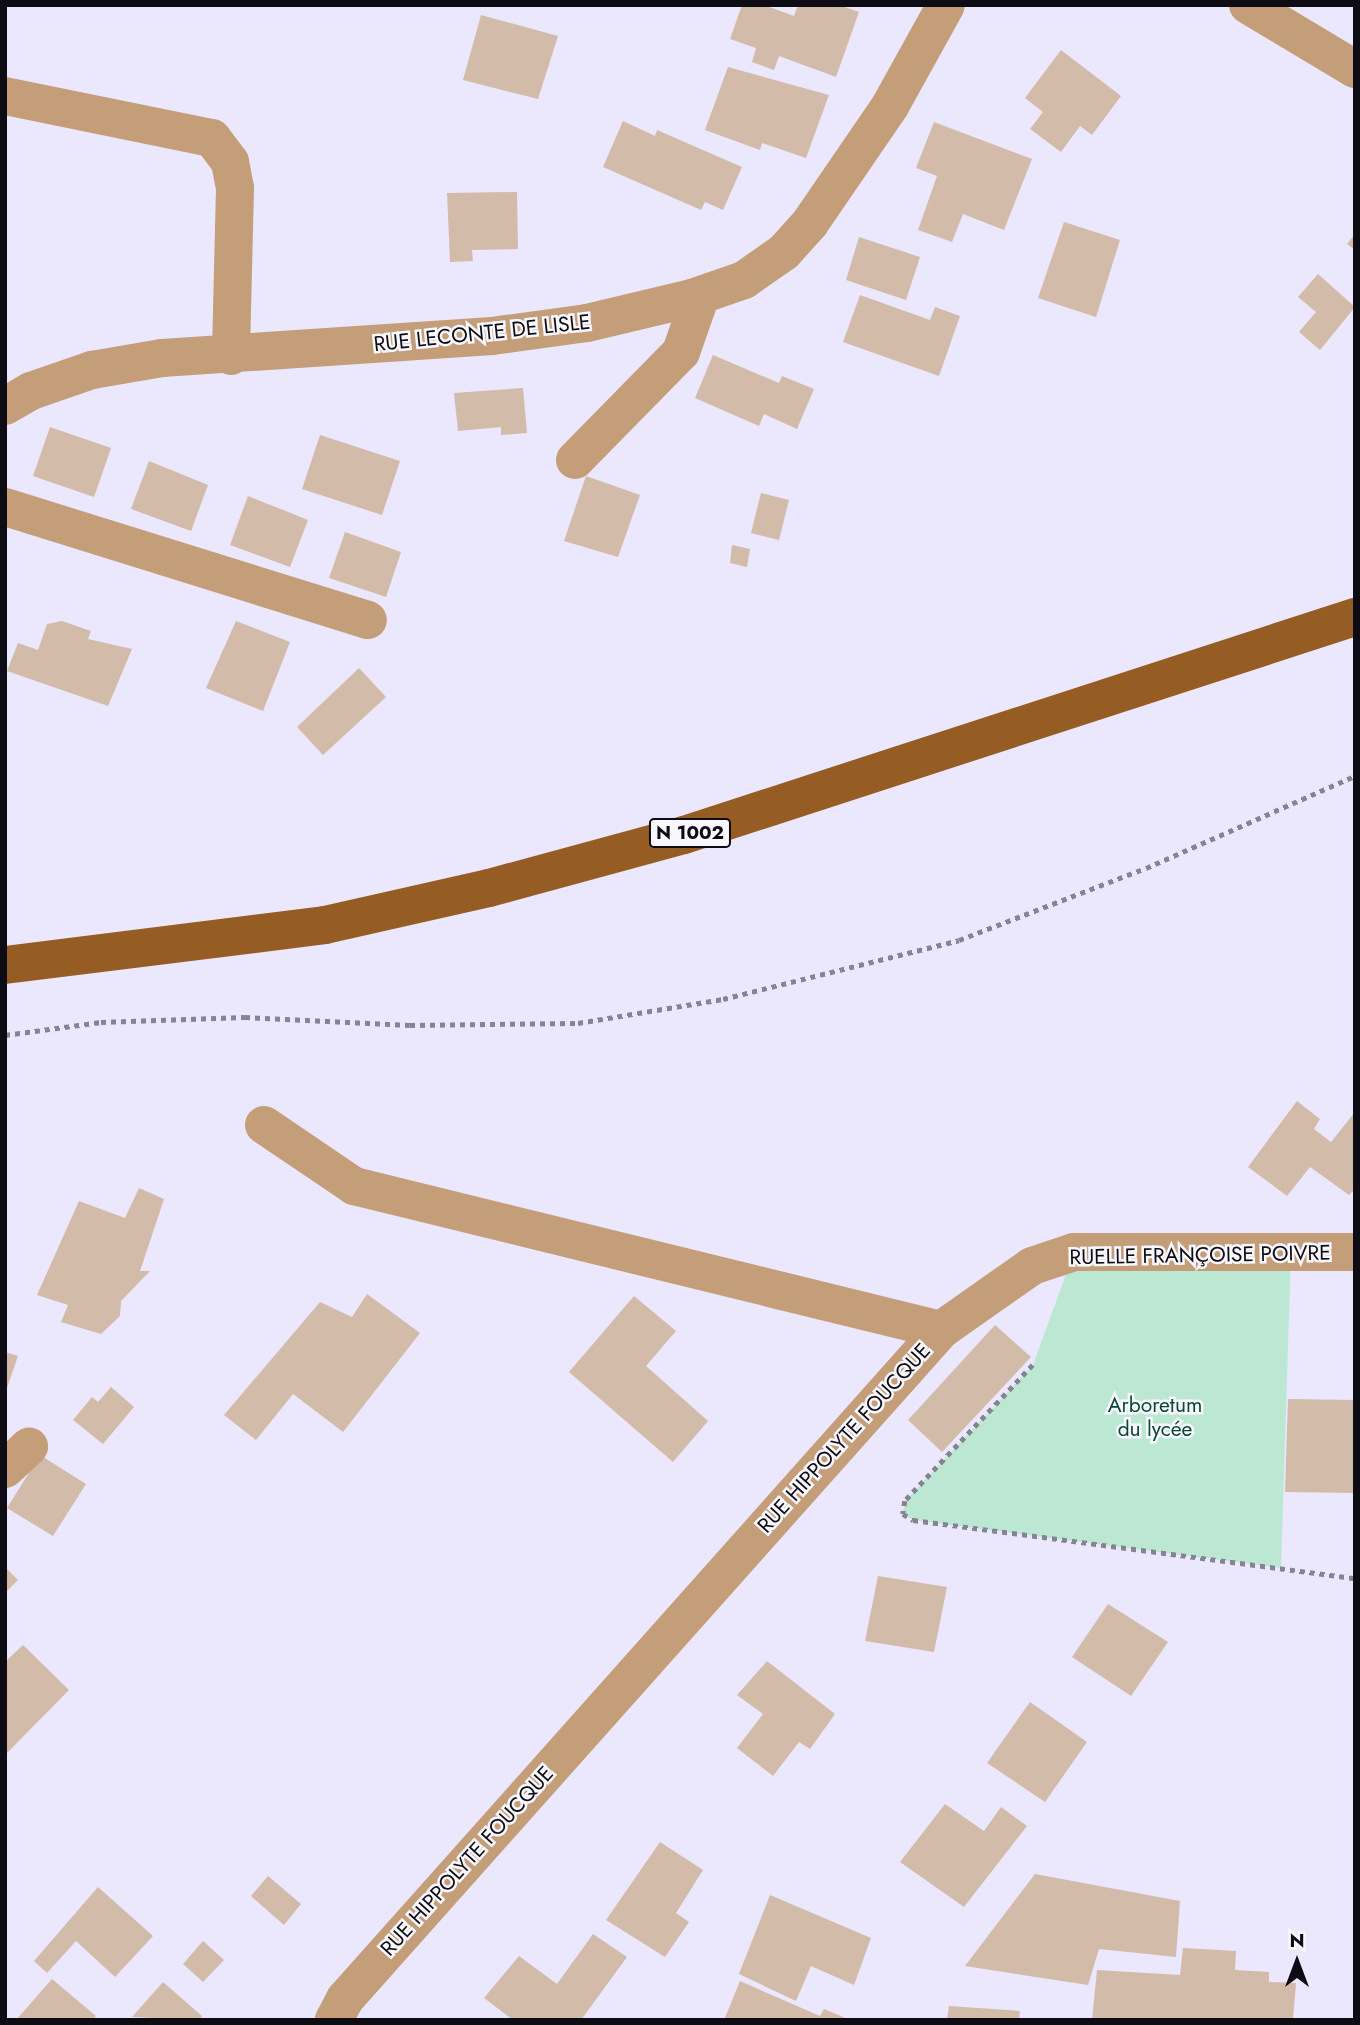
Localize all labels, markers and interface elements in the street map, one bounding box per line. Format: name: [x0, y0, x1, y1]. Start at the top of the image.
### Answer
street label: RUE LECONTE DE LISLE: [372, 309, 592, 357]
road number: N 1002: [648, 818, 732, 848]
street label: RUELLE FRANÇOISE POIVRE: [1069, 1240, 1331, 1270]
street label: RUE HIPPOLYTE FOUCQUE: [752, 1338, 936, 1538]
park label: Arboretum du lycée: [1108, 1392, 1202, 1442]
street label: RUE HIPPOLYTE FOUCQUE: [375, 1761, 559, 1961]
north arrow: [1262, 1927, 1332, 1997]
text: N: [1289, 1927, 1305, 1954]

